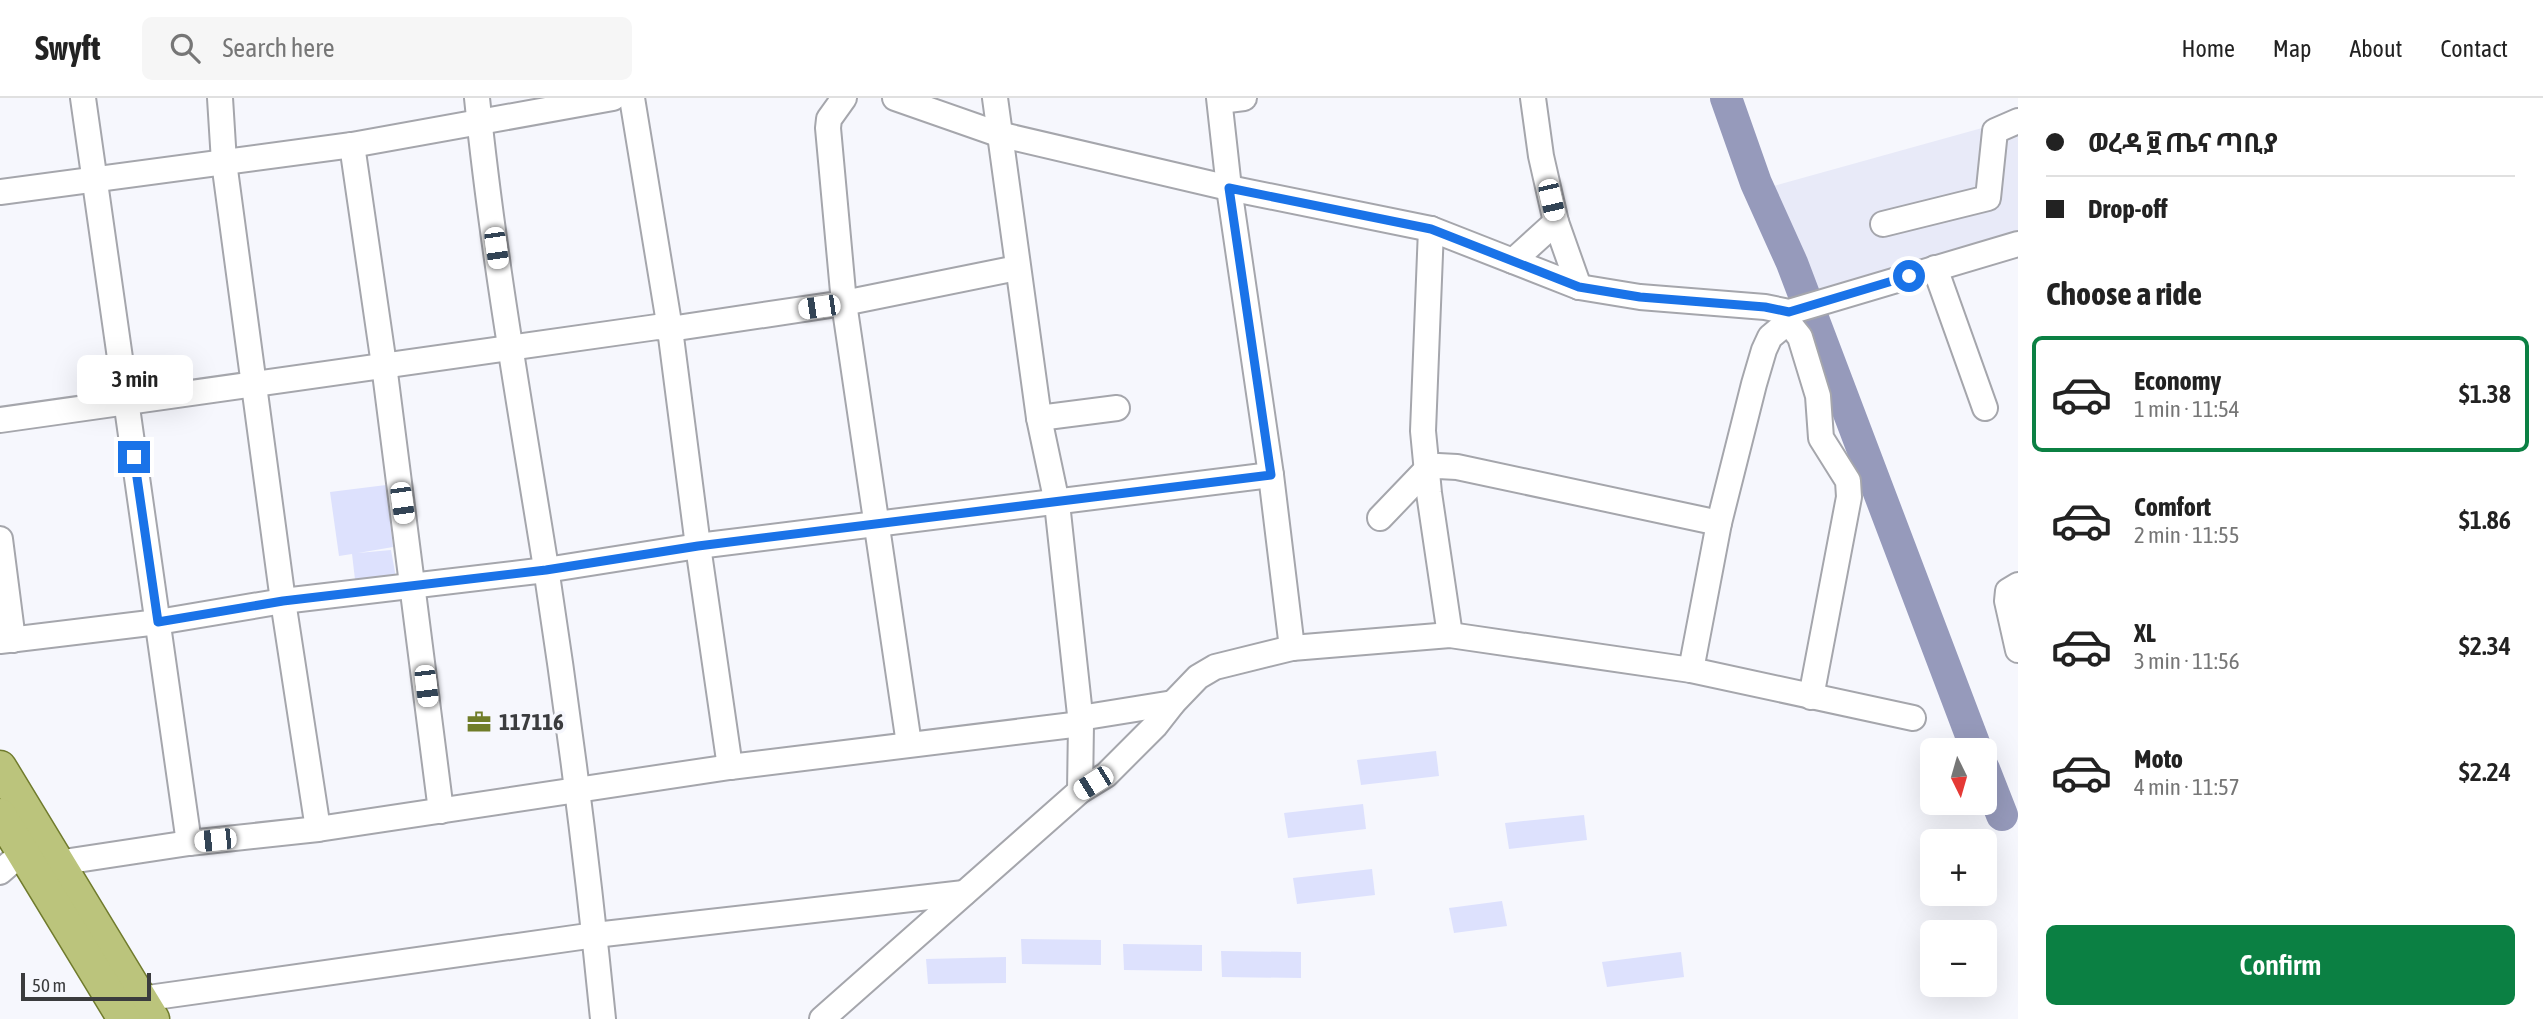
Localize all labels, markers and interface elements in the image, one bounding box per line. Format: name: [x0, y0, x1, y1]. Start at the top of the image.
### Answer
search box: [142, 17, 632, 80]
text: Swyft: [35, 29, 100, 67]
icon: search: [166, 29, 204, 67]
text: Search here: [222, 33, 335, 63]
text: Home: [2181, 35, 2235, 62]
text: Map: [2273, 35, 2311, 62]
text: About: [2349, 35, 2402, 62]
text: Contact: [2440, 35, 2508, 62]
text: ወረዳ ፱ ጤና ጣቢያ: [2088, 128, 2278, 158]
car: [1537, 177, 1566, 223]
text: Drop-off: [2088, 194, 2168, 224]
car: [483, 226, 510, 270]
route start: [1893, 260, 1925, 292]
text: Choose a ride: [2046, 275, 2202, 312]
car: [797, 294, 842, 320]
callout: 3 min: [76, 356, 192, 404]
icon: car: [2050, 363, 2113, 426]
text: 3 min: [112, 366, 158, 392]
text: Economy: [2134, 366, 2221, 396]
text: $1.38: [2459, 379, 2511, 409]
text: 1 min · 11:54: [2134, 396, 2240, 422]
route end: [118, 441, 150, 473]
car: [389, 481, 416, 525]
icon: car: [2050, 489, 2113, 552]
text: Comfort: [2134, 492, 2211, 522]
text: $1.86: [2459, 505, 2511, 535]
text: 2 min · 11:55: [2134, 522, 2240, 548]
icon: car: [2050, 615, 2113, 678]
text: XL: [2134, 618, 2156, 648]
text: $2.34: [2459, 631, 2511, 661]
text: 3 min · 11:56: [2134, 648, 2240, 674]
car: [414, 664, 439, 708]
office icon: 117116: [465, 708, 493, 736]
place label: 117116: [499, 709, 564, 735]
north arrow: [1920, 738, 1997, 816]
map controls: [1920, 738, 1997, 997]
icon: car: [2050, 741, 2113, 804]
text: Moto: [2134, 744, 2183, 774]
text: $2.24: [2459, 757, 2511, 787]
car: [1070, 763, 1117, 803]
text: 4 min · 11:57: [2134, 774, 2240, 800]
car: [194, 827, 237, 853]
button: +: [1920, 829, 1997, 906]
button: −: [1920, 920, 1997, 997]
button: Confirm: [2046, 925, 2515, 1005]
scale bar: [21, 970, 150, 1002]
text: 50 m: [32, 974, 66, 996]

